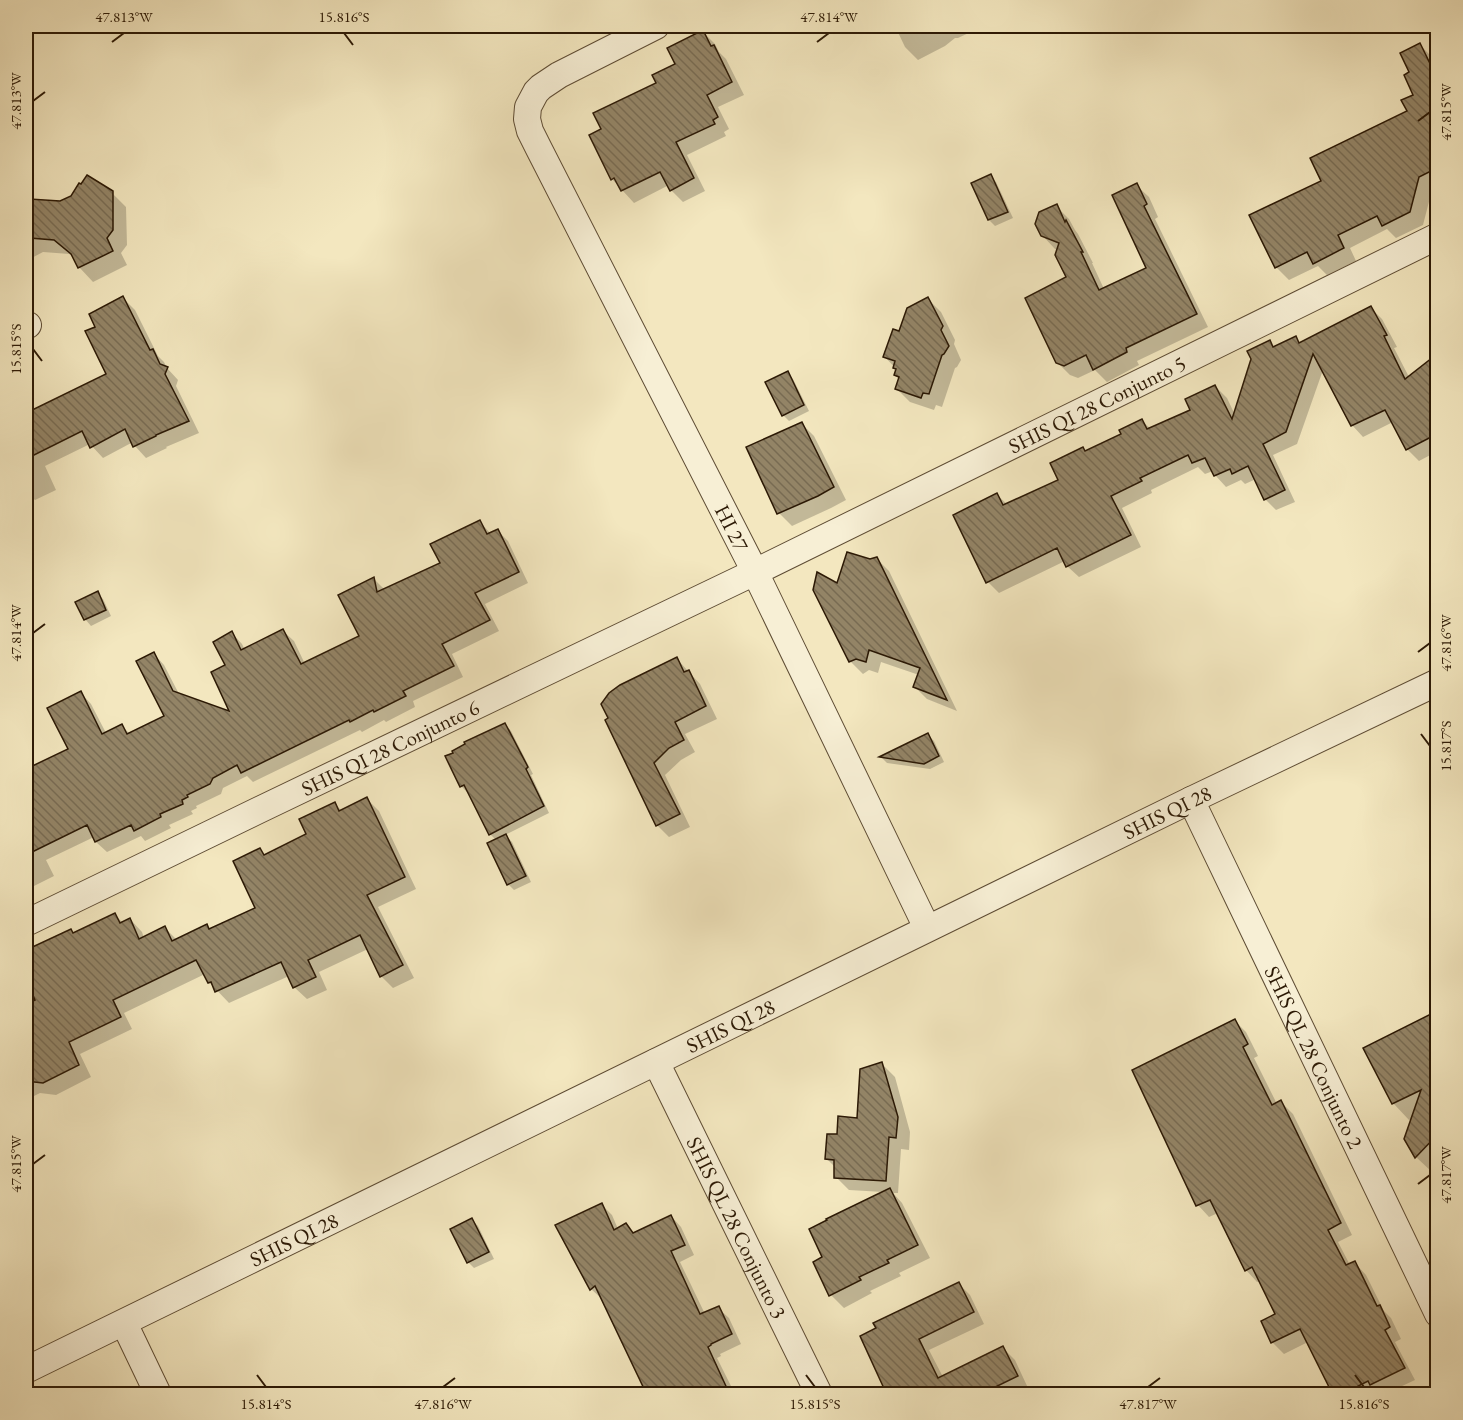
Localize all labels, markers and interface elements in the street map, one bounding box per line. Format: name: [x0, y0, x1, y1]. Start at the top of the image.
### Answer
text: 47.813°W: [95, 7, 153, 26]
text: 15.816°S: [319, 7, 369, 26]
text: 47.814°W: [800, 7, 858, 26]
text: 47.813°W: [6, 72, 25, 130]
text: 47.815°W: [1436, 83, 1455, 141]
text: 15.815°S: [6, 324, 25, 374]
street label: SHIS QI 28 Conjunto 5: [1004, 349, 1190, 459]
street label: HI 27: [709, 500, 756, 556]
text: 47.814°W: [6, 604, 25, 662]
text: 47.816°W: [1436, 614, 1455, 672]
street label: SHIS QI 28 Conjunto 6: [296, 693, 483, 801]
text: 15.817°S: [1436, 721, 1455, 771]
street label: SHIS QI 28: [1118, 779, 1216, 845]
street label: SHIS QL 28 Conjunto 2: [1259, 961, 1370, 1153]
street label: SHIS QI 28: [681, 992, 779, 1059]
street label: SHIS QL 28 Conjunto 3: [681, 1132, 793, 1323]
text: 47.815°W: [6, 1135, 25, 1193]
text: 47.817°W: [1436, 1146, 1455, 1204]
street label: SHIS QI 28: [245, 1206, 342, 1272]
text: 15.814°S: [241, 1394, 291, 1413]
text: 47.816°W: [414, 1394, 472, 1413]
text: 15.815°S: [790, 1394, 840, 1413]
text: 47.817°W: [1119, 1394, 1177, 1413]
text: 15.816°S: [1339, 1394, 1389, 1413]

